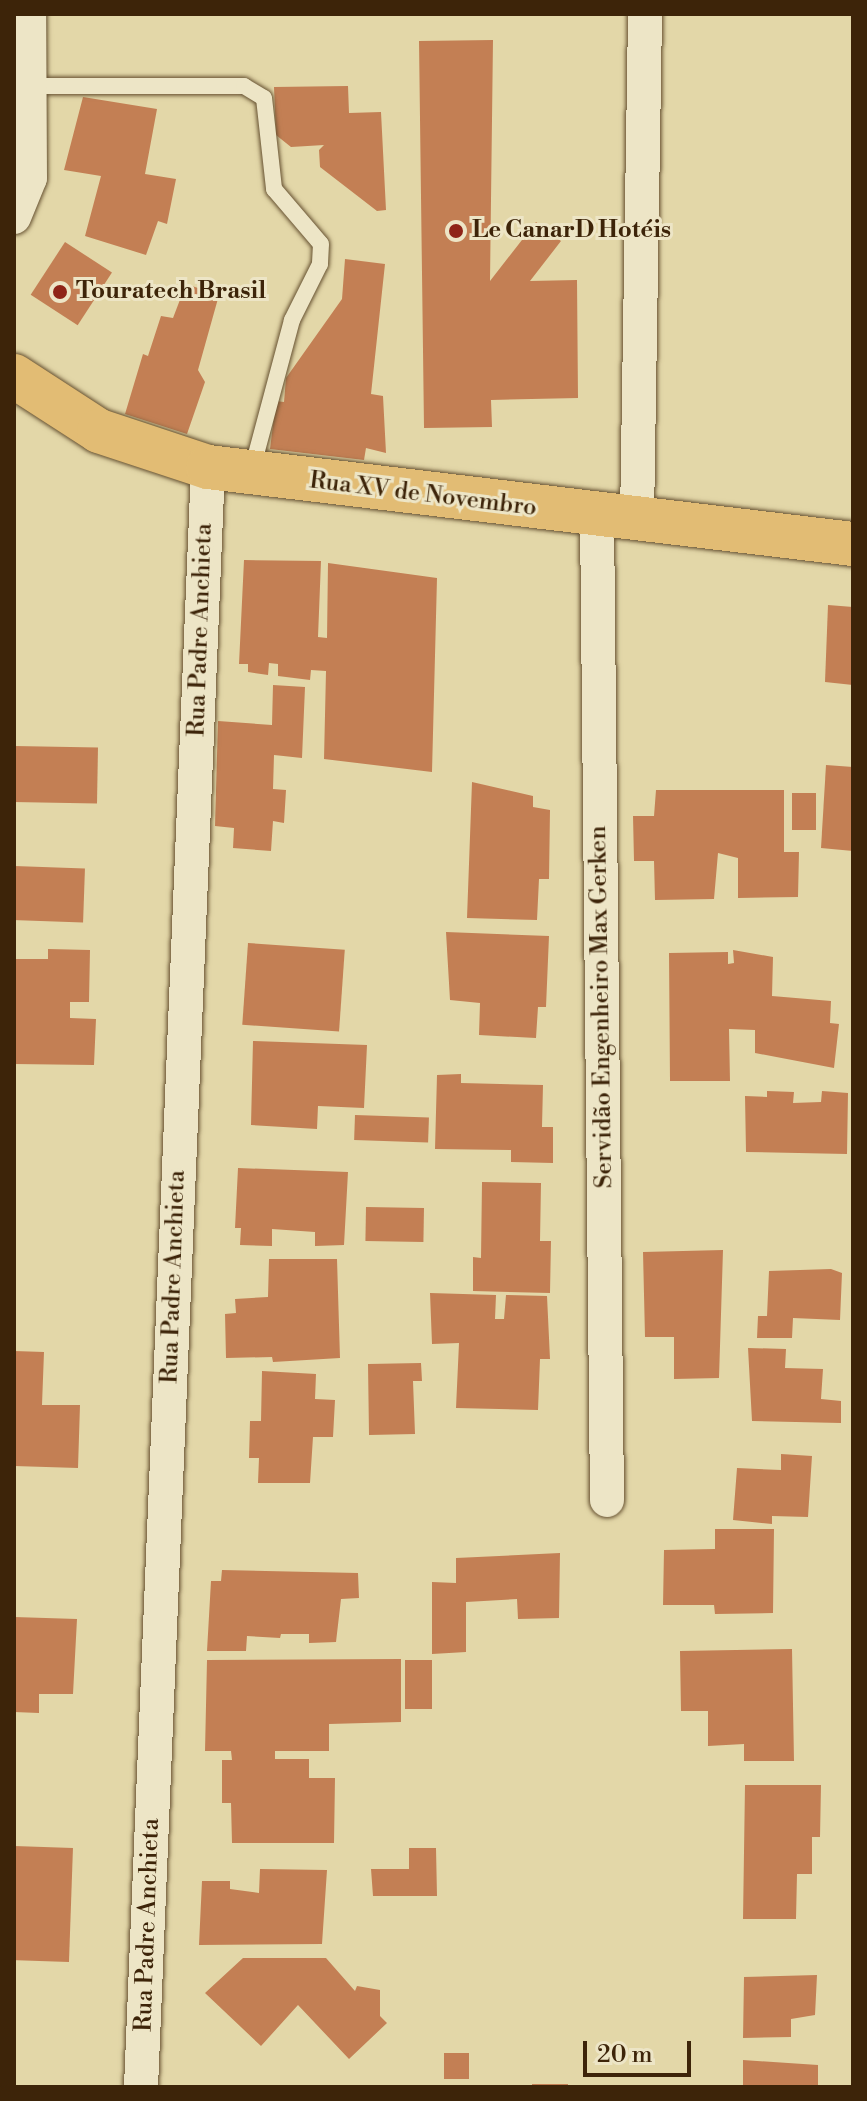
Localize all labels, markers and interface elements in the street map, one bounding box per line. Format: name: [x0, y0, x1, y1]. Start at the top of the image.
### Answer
place label: Le CanarD Hotéis: [472, 217, 671, 245]
marker: Le CanarD Hotéis: [447, 222, 465, 240]
place label: Touratech Brasil: [76, 278, 266, 306]
marker: Touratech Brasil: [51, 283, 69, 301]
street label: Rua XV de Novembro: [308, 467, 538, 523]
street label: Rua Padre Anchieta: [183, 523, 219, 737]
street label: Servidão Engenheiro Max Gerken: [584, 825, 620, 1189]
street label: Rua Padre Anchieta: [156, 1170, 192, 1384]
street label: Rua Padre Anchieta: [130, 1818, 166, 2032]
scale bar: [587, 2025, 695, 2075]
text: 20 m: [597, 2040, 653, 2070]

